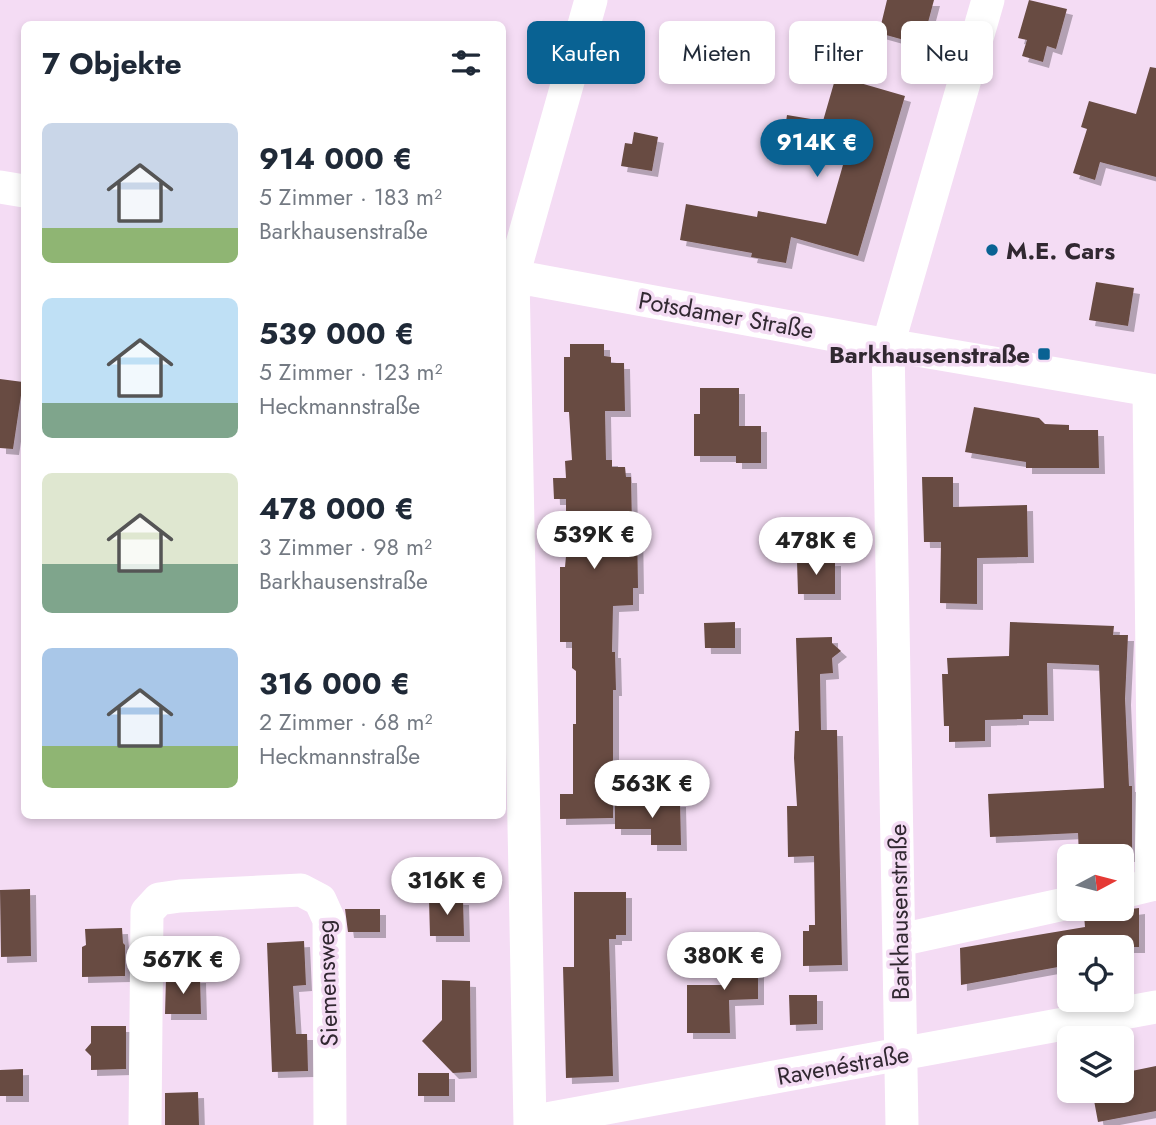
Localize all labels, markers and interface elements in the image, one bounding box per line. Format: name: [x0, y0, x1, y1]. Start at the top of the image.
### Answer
chip: Kaufen: [527, 21, 645, 84]
chip: Mieten: [659, 21, 775, 84]
chip: Filter: [789, 21, 887, 84]
chip: Neu: [901, 21, 993, 84]
text: 7 Objekte: [42, 42, 182, 85]
icon: filters: [447, 44, 485, 82]
pin: 914K €: [760, 120, 874, 179]
text: 914K €: [776, 125, 858, 159]
text: 914 000 €: [259, 137, 413, 180]
icon: home: [98, 151, 182, 235]
text: 5 Zimmer · 183 m²: [259, 180, 442, 214]
text: Barkhausenstraße: [259, 214, 428, 248]
place label: M.E. Cars: [1006, 233, 1115, 268]
marker: M.E. Cars: [984, 242, 1000, 258]
street label: Potsdamer Straße: [636, 282, 816, 348]
text: 539 000 €: [259, 312, 414, 355]
icon: home: [98, 326, 182, 410]
place label: Barkhausenstraße: [829, 337, 1030, 372]
marker: Barkhausenstraße: [1036, 346, 1052, 362]
text: 5 Zimmer · 123 m²: [259, 355, 443, 389]
text: Heckmannstraße: [259, 389, 420, 423]
text: 478 000 €: [259, 487, 414, 530]
icon: home: [98, 501, 182, 585]
pin: 539K €: [537, 512, 651, 571]
text: 539K €: [553, 517, 635, 551]
pin: 478K €: [759, 518, 873, 577]
text: 478K €: [775, 523, 857, 557]
text: 3 Zimmer · 98 m²: [259, 530, 432, 564]
text: Barkhausenstraße: [259, 564, 428, 598]
text: 316 000 €: [259, 662, 410, 705]
icon: home: [98, 676, 182, 760]
text: 2 Zimmer · 68 m²: [259, 705, 432, 739]
text: Heckmannstraße: [259, 739, 420, 773]
pin: 563K €: [595, 760, 709, 820]
text: 563K €: [611, 766, 693, 800]
street label: Barkhausenstraße: [880, 824, 918, 1000]
north arrow: [1057, 844, 1134, 920]
map controls: [1057, 844, 1134, 1103]
pin: 316K €: [390, 858, 504, 917]
text: 316K €: [407, 863, 487, 897]
street label: Siemensweg: [307, 919, 347, 1047]
pin: 380K €: [667, 932, 781, 992]
button: locate: [1057, 935, 1134, 1012]
pin: 567K €: [126, 936, 240, 996]
text: 380K €: [683, 938, 765, 972]
text: 567K €: [142, 942, 224, 976]
button: layers: [1057, 1026, 1134, 1103]
street label: Ravenéstraße: [774, 1036, 912, 1094]

